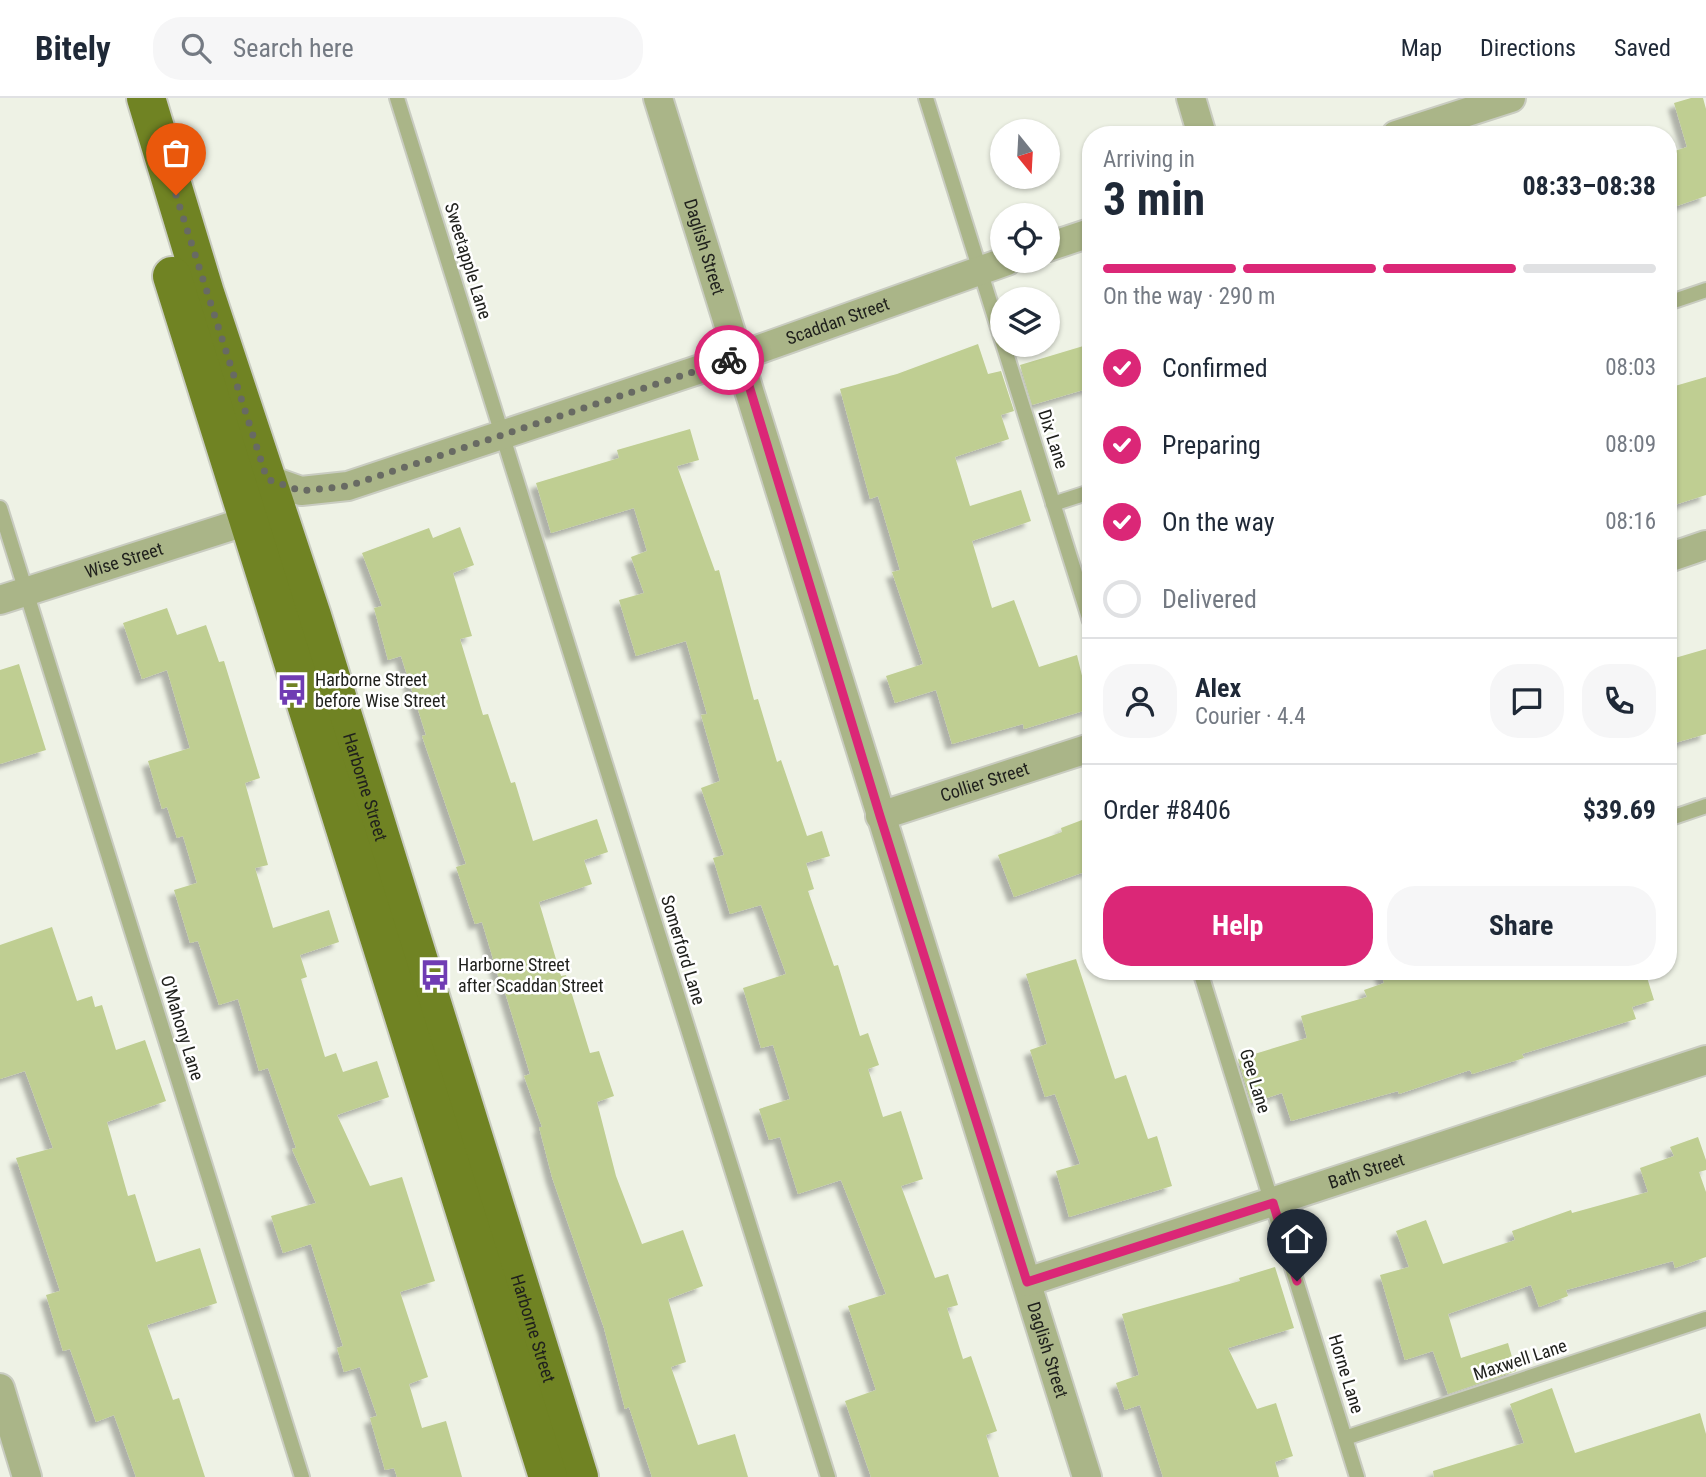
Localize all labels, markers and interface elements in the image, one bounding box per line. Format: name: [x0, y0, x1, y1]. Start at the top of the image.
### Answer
search box: [153, 17, 643, 80]
text: Bitely: [35, 29, 111, 68]
icon: search: [177, 29, 215, 67]
text: Search here: [233, 33, 354, 63]
text: Map: [1401, 34, 1442, 62]
text: Directions: [1480, 34, 1576, 62]
text: Saved: [1614, 34, 1671, 62]
north arrow: [990, 119, 1060, 189]
map controls: [990, 119, 1060, 357]
pin: [146, 123, 206, 195]
icon: bag: [157, 134, 195, 172]
text: Arriving in: [1103, 146, 1195, 173]
text: 08:33–08:38: [1522, 171, 1656, 201]
text: 3 min: [1103, 172, 1205, 226]
street label: Daglish Street: [680, 196, 730, 297]
street label: Sweetapple Lane: [441, 200, 496, 322]
button: locate: [990, 203, 1060, 273]
text: On the way · 290 m: [1103, 283, 1275, 310]
button: layers: [990, 287, 1060, 357]
street label: Scaddan Street: [783, 293, 892, 349]
courier: [694, 325, 764, 395]
icon: bike: [710, 341, 748, 379]
icon: check: [1103, 349, 1141, 387]
text: Confirmed: [1162, 353, 1268, 383]
text: 08:03: [1605, 354, 1656, 381]
street label: Dix Lane: [1034, 407, 1073, 471]
icon: check: [1103, 426, 1141, 464]
text: Preparing: [1162, 430, 1261, 460]
text: 08:09: [1605, 431, 1656, 458]
icon: check: [1103, 503, 1141, 541]
text: On the way: [1162, 507, 1275, 537]
text: 08:16: [1605, 508, 1656, 535]
street label: Wise Street: [82, 538, 165, 582]
text: Delivered: [1162, 584, 1257, 614]
button: person: [1103, 664, 1177, 738]
button: chat: [1490, 664, 1564, 738]
button: phone: [1582, 664, 1656, 738]
place label: Harborne Street before Wise Street: [315, 669, 446, 711]
bus stop icon: Harborne Street before Wise Street: [275, 673, 309, 707]
text: Alex: [1195, 673, 1241, 703]
text: Courier · 4.4: [1195, 703, 1306, 730]
street label: Harborne Street: [339, 730, 392, 844]
street label: Collier Street: [938, 757, 1031, 806]
text: Order #8406: [1103, 795, 1231, 825]
text: $39.69: [1583, 795, 1656, 825]
button: Help: [1103, 886, 1373, 966]
button: Share: [1387, 886, 1656, 966]
street label: Somerford Lane: [657, 893, 710, 1007]
place label: Harborne Street after Scaddan Street: [458, 954, 603, 996]
bus stop icon: Harborne Street after Scaddan Street: [418, 958, 452, 992]
street label: O'Mahony Lane: [157, 973, 208, 1083]
street label: Gee Lane: [1236, 1046, 1275, 1115]
street label: Bath Street: [1325, 1148, 1407, 1193]
pin: [1267, 1209, 1327, 1281]
icon: home: [1278, 1220, 1316, 1258]
street label: Harborne Street: [507, 1272, 560, 1385]
street label: Daglish Street: [1023, 1299, 1073, 1400]
street label: Horne Lane: [1325, 1332, 1368, 1416]
street label: Maxwell Lane: [1470, 1335, 1569, 1384]

